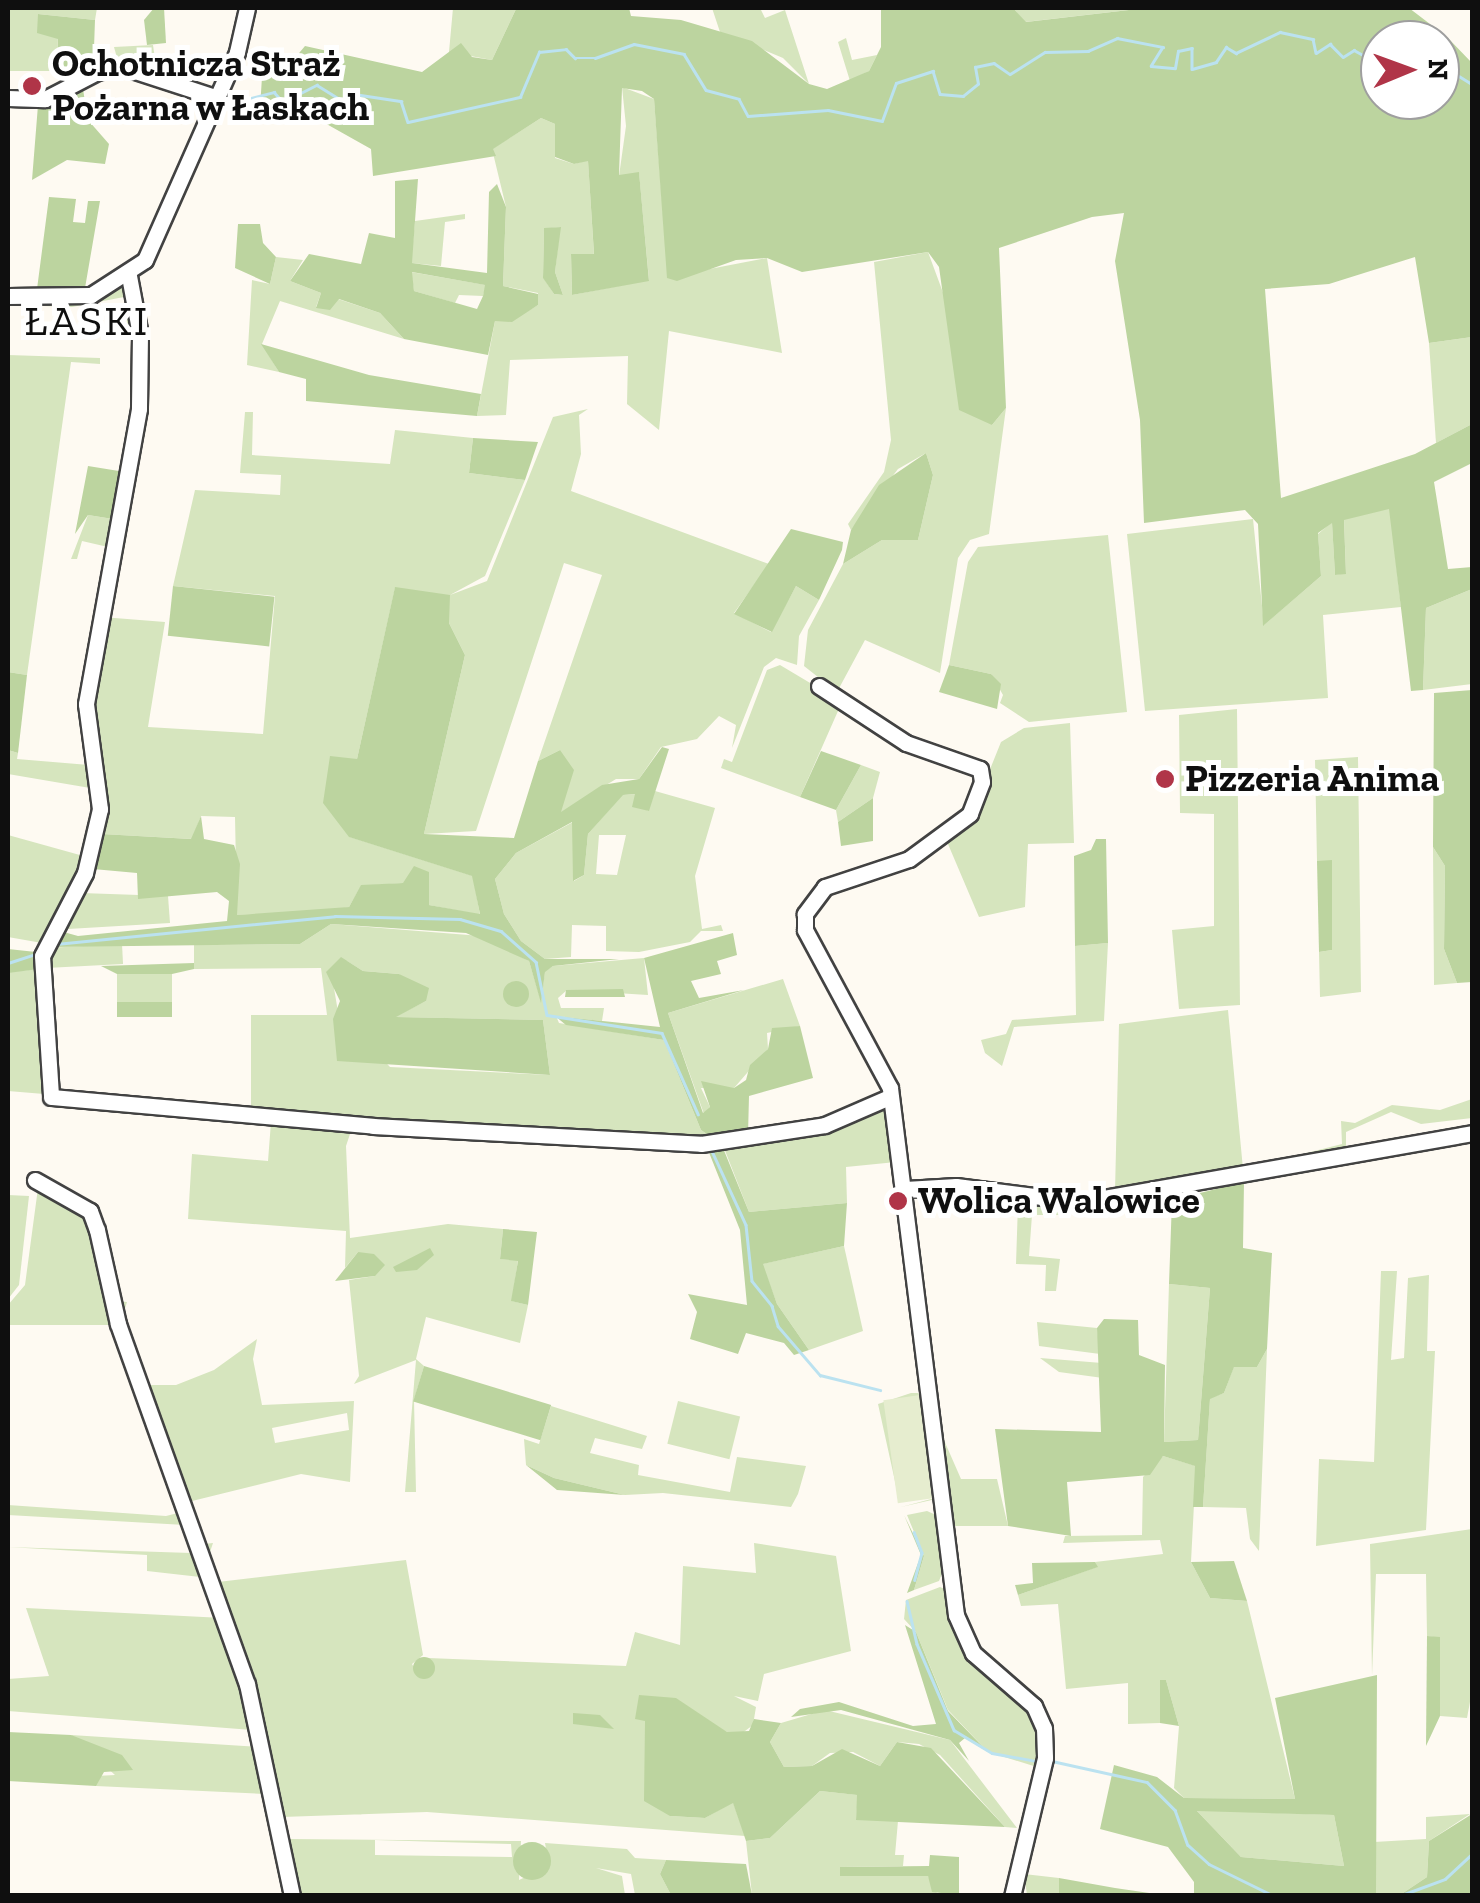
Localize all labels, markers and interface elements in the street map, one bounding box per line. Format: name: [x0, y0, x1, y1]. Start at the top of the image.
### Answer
north arrow: [1360, 20, 1460, 120]
place label: Ochotnicza Straż Pożarna w Łaskach: [52, 41, 371, 130]
text: N: [1422, 59, 1455, 80]
marker: Ochotnicza Straż Pożarna w Łaskach: [21, 75, 43, 97]
district label: ŁASKI: [24, 296, 150, 346]
place label: Pizzeria Anima: [1185, 756, 1441, 802]
marker: Pizzeria Anima: [1154, 768, 1176, 790]
place label: Wolica Walowice: [918, 1178, 1201, 1224]
marker: Wolica Walowice: [887, 1190, 909, 1212]

